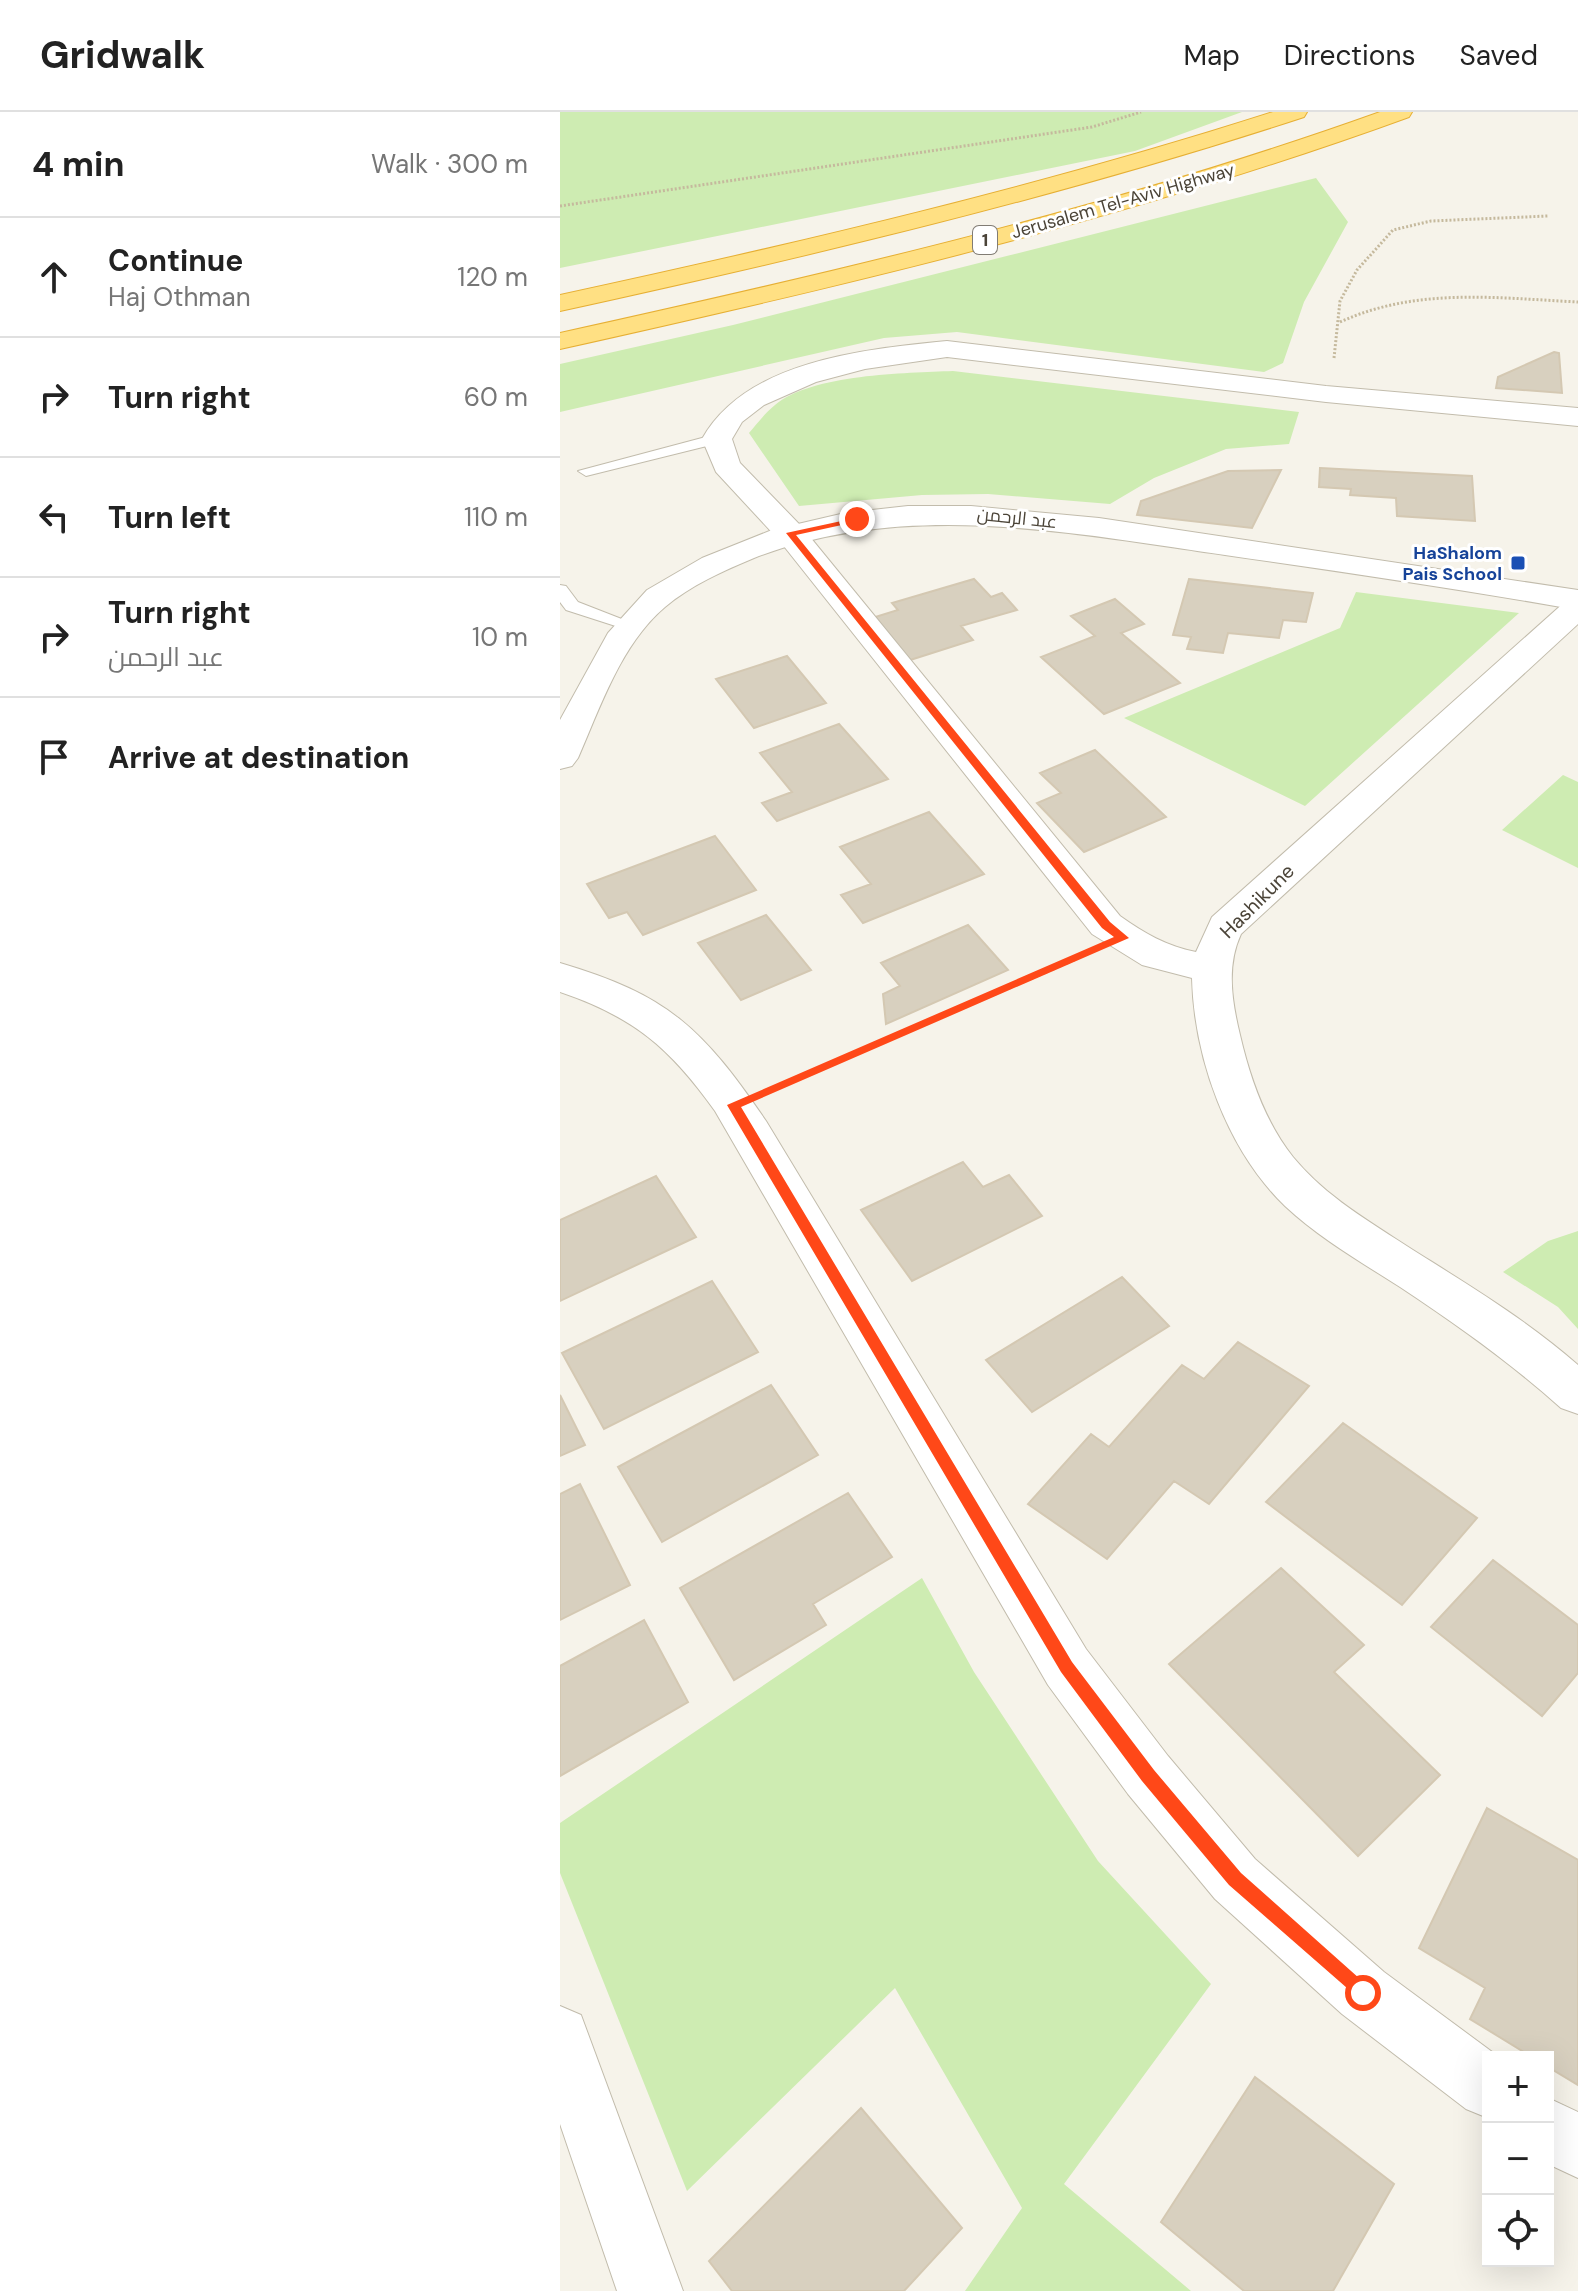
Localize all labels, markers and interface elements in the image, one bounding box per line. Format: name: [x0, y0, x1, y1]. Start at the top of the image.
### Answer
text: Gridwalk: [40, 30, 205, 80]
text: Map: [1183, 37, 1240, 74]
text: Directions: [1284, 37, 1416, 74]
text: Saved: [1460, 37, 1538, 74]
text: 4 min: [32, 142, 124, 187]
text: Walk · 300 m: [371, 147, 528, 181]
street label: Jerusalem Tel-Aviv Highway: [1009, 158, 1237, 244]
road number: 1: [973, 226, 997, 254]
text: Continue: [108, 241, 243, 280]
icon: ahead: [32, 255, 76, 299]
text: 120 m: [457, 260, 528, 294]
text: Haj Othman: [108, 280, 251, 314]
icon: right: [32, 375, 76, 419]
text: Turn right: [108, 378, 251, 417]
text: 60 m: [464, 380, 528, 414]
icon: left: [32, 495, 76, 539]
text: Turn left: [108, 498, 231, 537]
text: 110 m: [464, 500, 528, 534]
route end: [839, 501, 875, 537]
street label: عبد الرحمن: [976, 502, 1058, 534]
place label: HaShalom Pais School: [1403, 541, 1502, 586]
marker: HaShalom Pais School: [1509, 554, 1527, 572]
text: Turn right: [108, 593, 251, 632]
icon: right: [32, 615, 76, 659]
text: 10 m: [472, 620, 528, 654]
text: عبد الرحمن: [108, 640, 224, 674]
icon: arrive: [32, 735, 76, 779]
text: Arrive at destination: [108, 738, 409, 777]
street label: Hashikune: [1214, 858, 1300, 944]
route start: [1345, 1975, 1381, 2011]
map controls: [1482, 2051, 1554, 2267]
button: +: [1482, 2051, 1554, 2123]
button: −: [1482, 2123, 1554, 2195]
button: locate: [1482, 2195, 1554, 2267]

